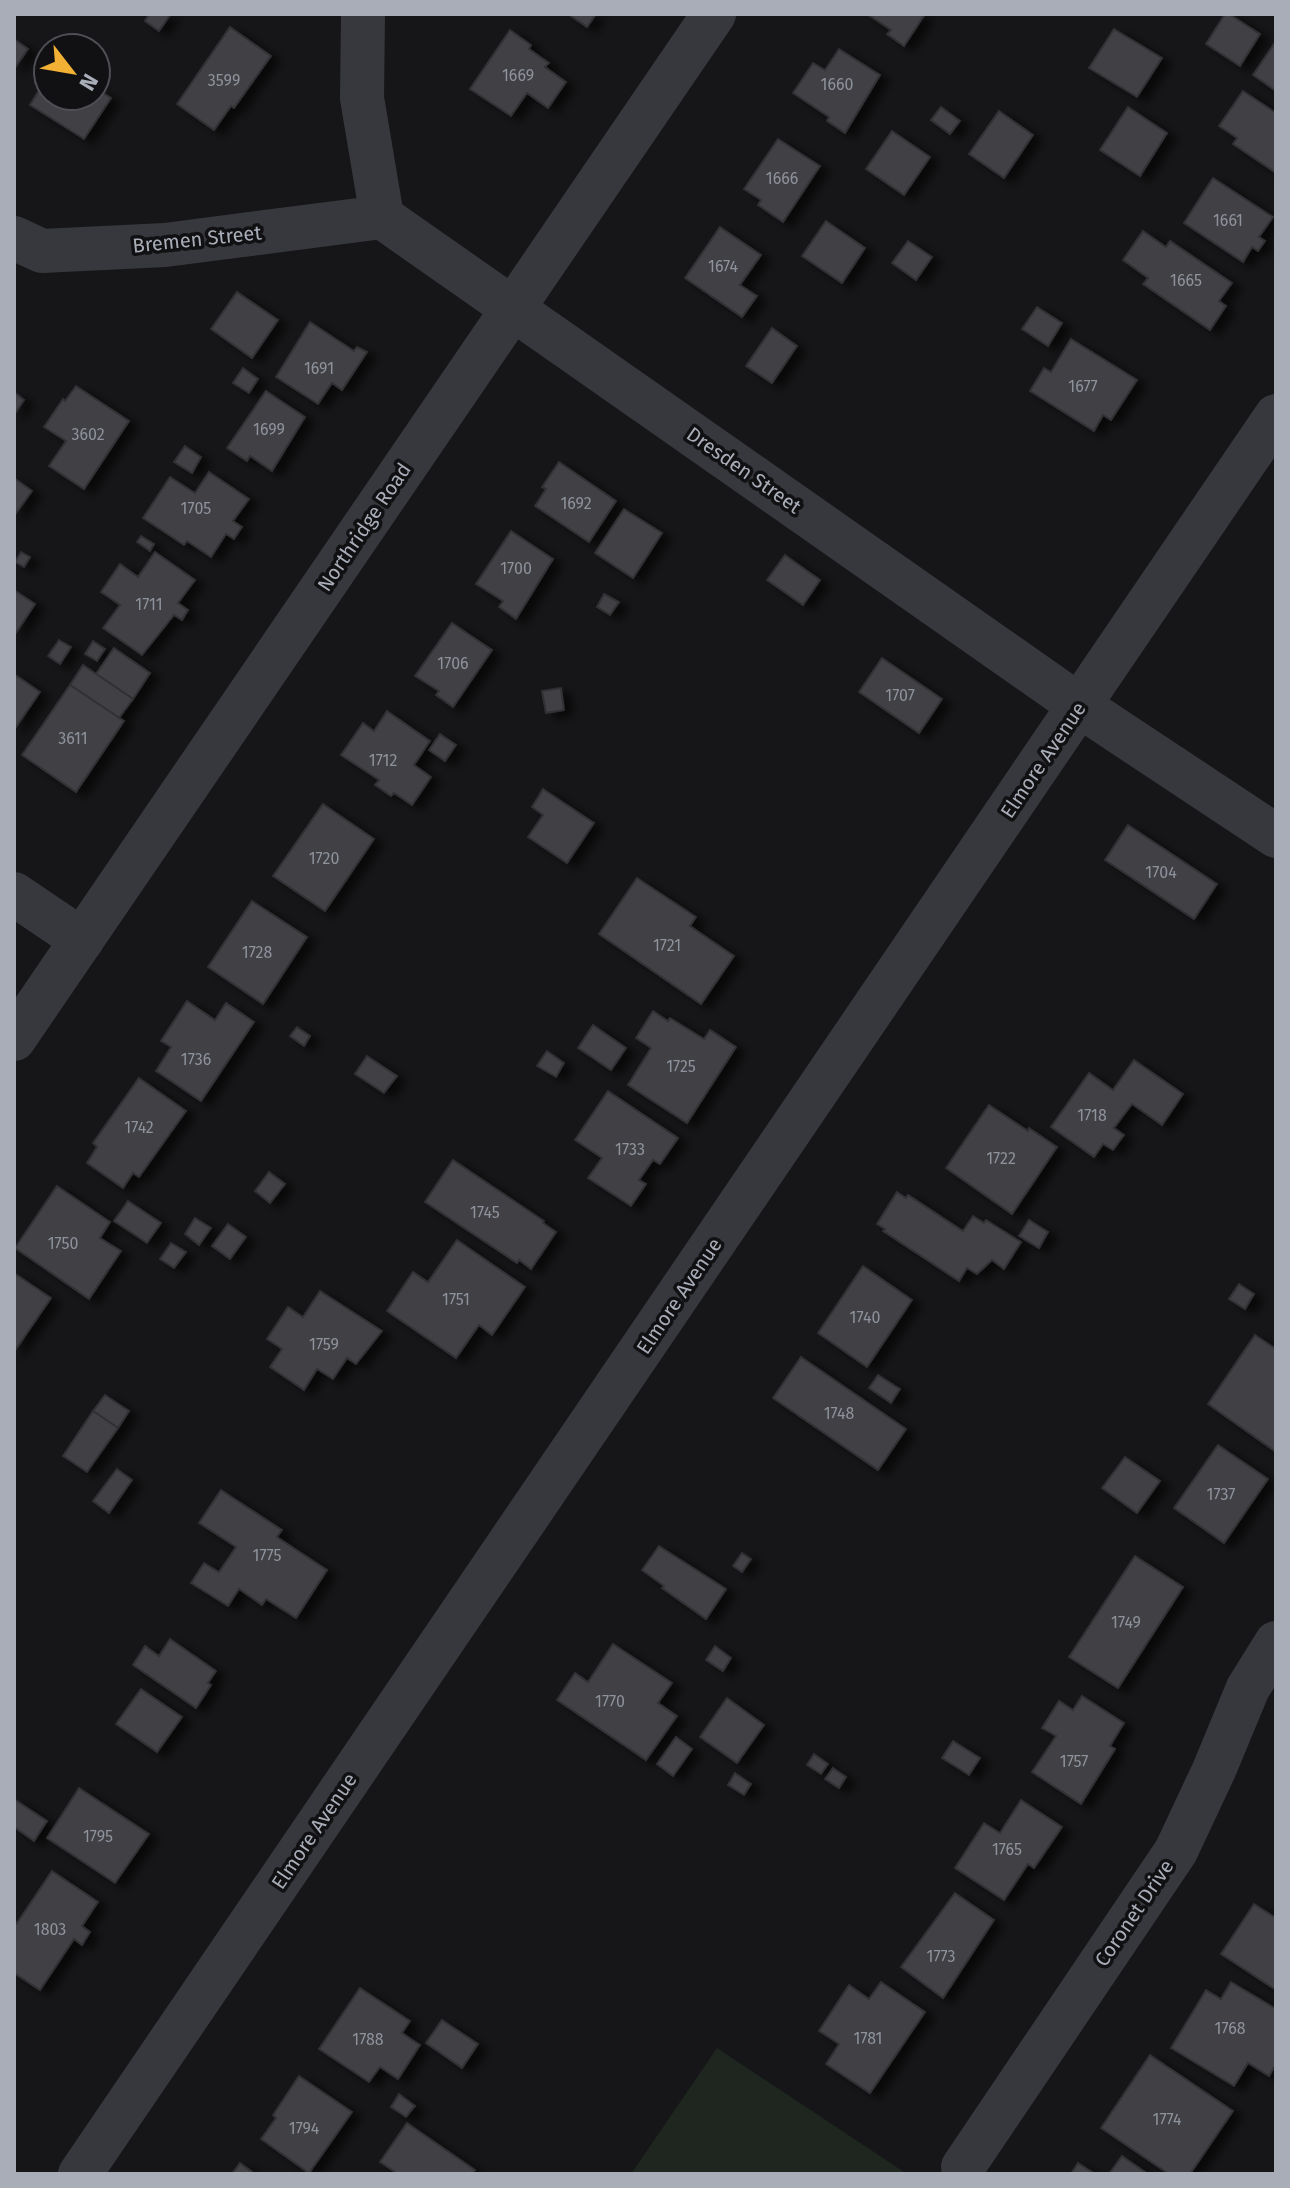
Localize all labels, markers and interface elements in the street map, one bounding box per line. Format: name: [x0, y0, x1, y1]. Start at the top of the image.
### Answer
north arrow: [32, 32, 112, 112]
house number: 1669: [502, 66, 534, 85]
text: N: [73, 69, 104, 95]
house number: 3599: [208, 71, 240, 90]
house number: 1660: [821, 75, 854, 94]
house number: 1666: [766, 169, 798, 188]
house number: 1661: [1213, 211, 1243, 230]
street label: Bremen Street: [131, 220, 263, 258]
house number: 1674: [708, 257, 738, 276]
house number: 1665: [1170, 271, 1202, 290]
house number: 1691: [304, 359, 334, 378]
house number: 1677: [1068, 377, 1098, 396]
house number: 1699: [253, 420, 285, 439]
street label: Dresden Street: [682, 422, 807, 519]
house number: 3602: [71, 425, 105, 444]
street label: Northridge Road: [312, 458, 416, 596]
house number: 1692: [560, 494, 592, 513]
house number: 1705: [181, 499, 211, 518]
house number: 1700: [500, 559, 532, 578]
house number: 1711: [135, 595, 163, 614]
house number: 1706: [437, 654, 469, 673]
house number: 1707: [885, 686, 915, 705]
street label: Elmore Avenue: [995, 697, 1091, 823]
house number: 3611: [58, 729, 88, 748]
house number: 1712: [369, 751, 397, 770]
house number: 1720: [309, 849, 339, 868]
house number: 1704: [1145, 863, 1177, 882]
house number: 1721: [653, 936, 681, 955]
house number: 1728: [242, 943, 272, 962]
house number: 1736: [181, 1050, 211, 1069]
house number: 1725: [666, 1057, 696, 1076]
house number: 1718: [1077, 1106, 1107, 1125]
house number: 1742: [124, 1118, 154, 1137]
house number: 1733: [615, 1140, 645, 1159]
house number: 1722: [986, 1149, 1016, 1168]
house number: 1745: [470, 1203, 500, 1222]
street label: Elmore Avenue: [631, 1233, 727, 1359]
house number: 1750: [48, 1234, 78, 1253]
house number: 1751: [442, 1290, 470, 1309]
house number: 1740: [850, 1308, 880, 1327]
house number: 1759: [309, 1335, 339, 1354]
house number: 1748: [824, 1404, 855, 1423]
house number: 1737: [1207, 1485, 1235, 1504]
house number: 1775: [253, 1546, 281, 1565]
house number: 1749: [1111, 1613, 1141, 1632]
house number: 1770: [595, 1692, 625, 1711]
house number: 1757: [1060, 1752, 1088, 1771]
street label: Elmore Avenue: [266, 1768, 362, 1894]
house number: 1795: [83, 1827, 113, 1846]
house number: 1765: [992, 1840, 1022, 1859]
street label: Coronet Drive: [1090, 1855, 1178, 1971]
house number: 1803: [34, 1920, 66, 1939]
house number: 1773: [927, 1947, 955, 1966]
house number: 1768: [1214, 2019, 1246, 2038]
house number: 1781: [854, 2029, 882, 2048]
house number: 1788: [352, 2030, 384, 2049]
house number: 1774: [1152, 2110, 1182, 2129]
house number: 1794: [289, 2119, 320, 2138]

